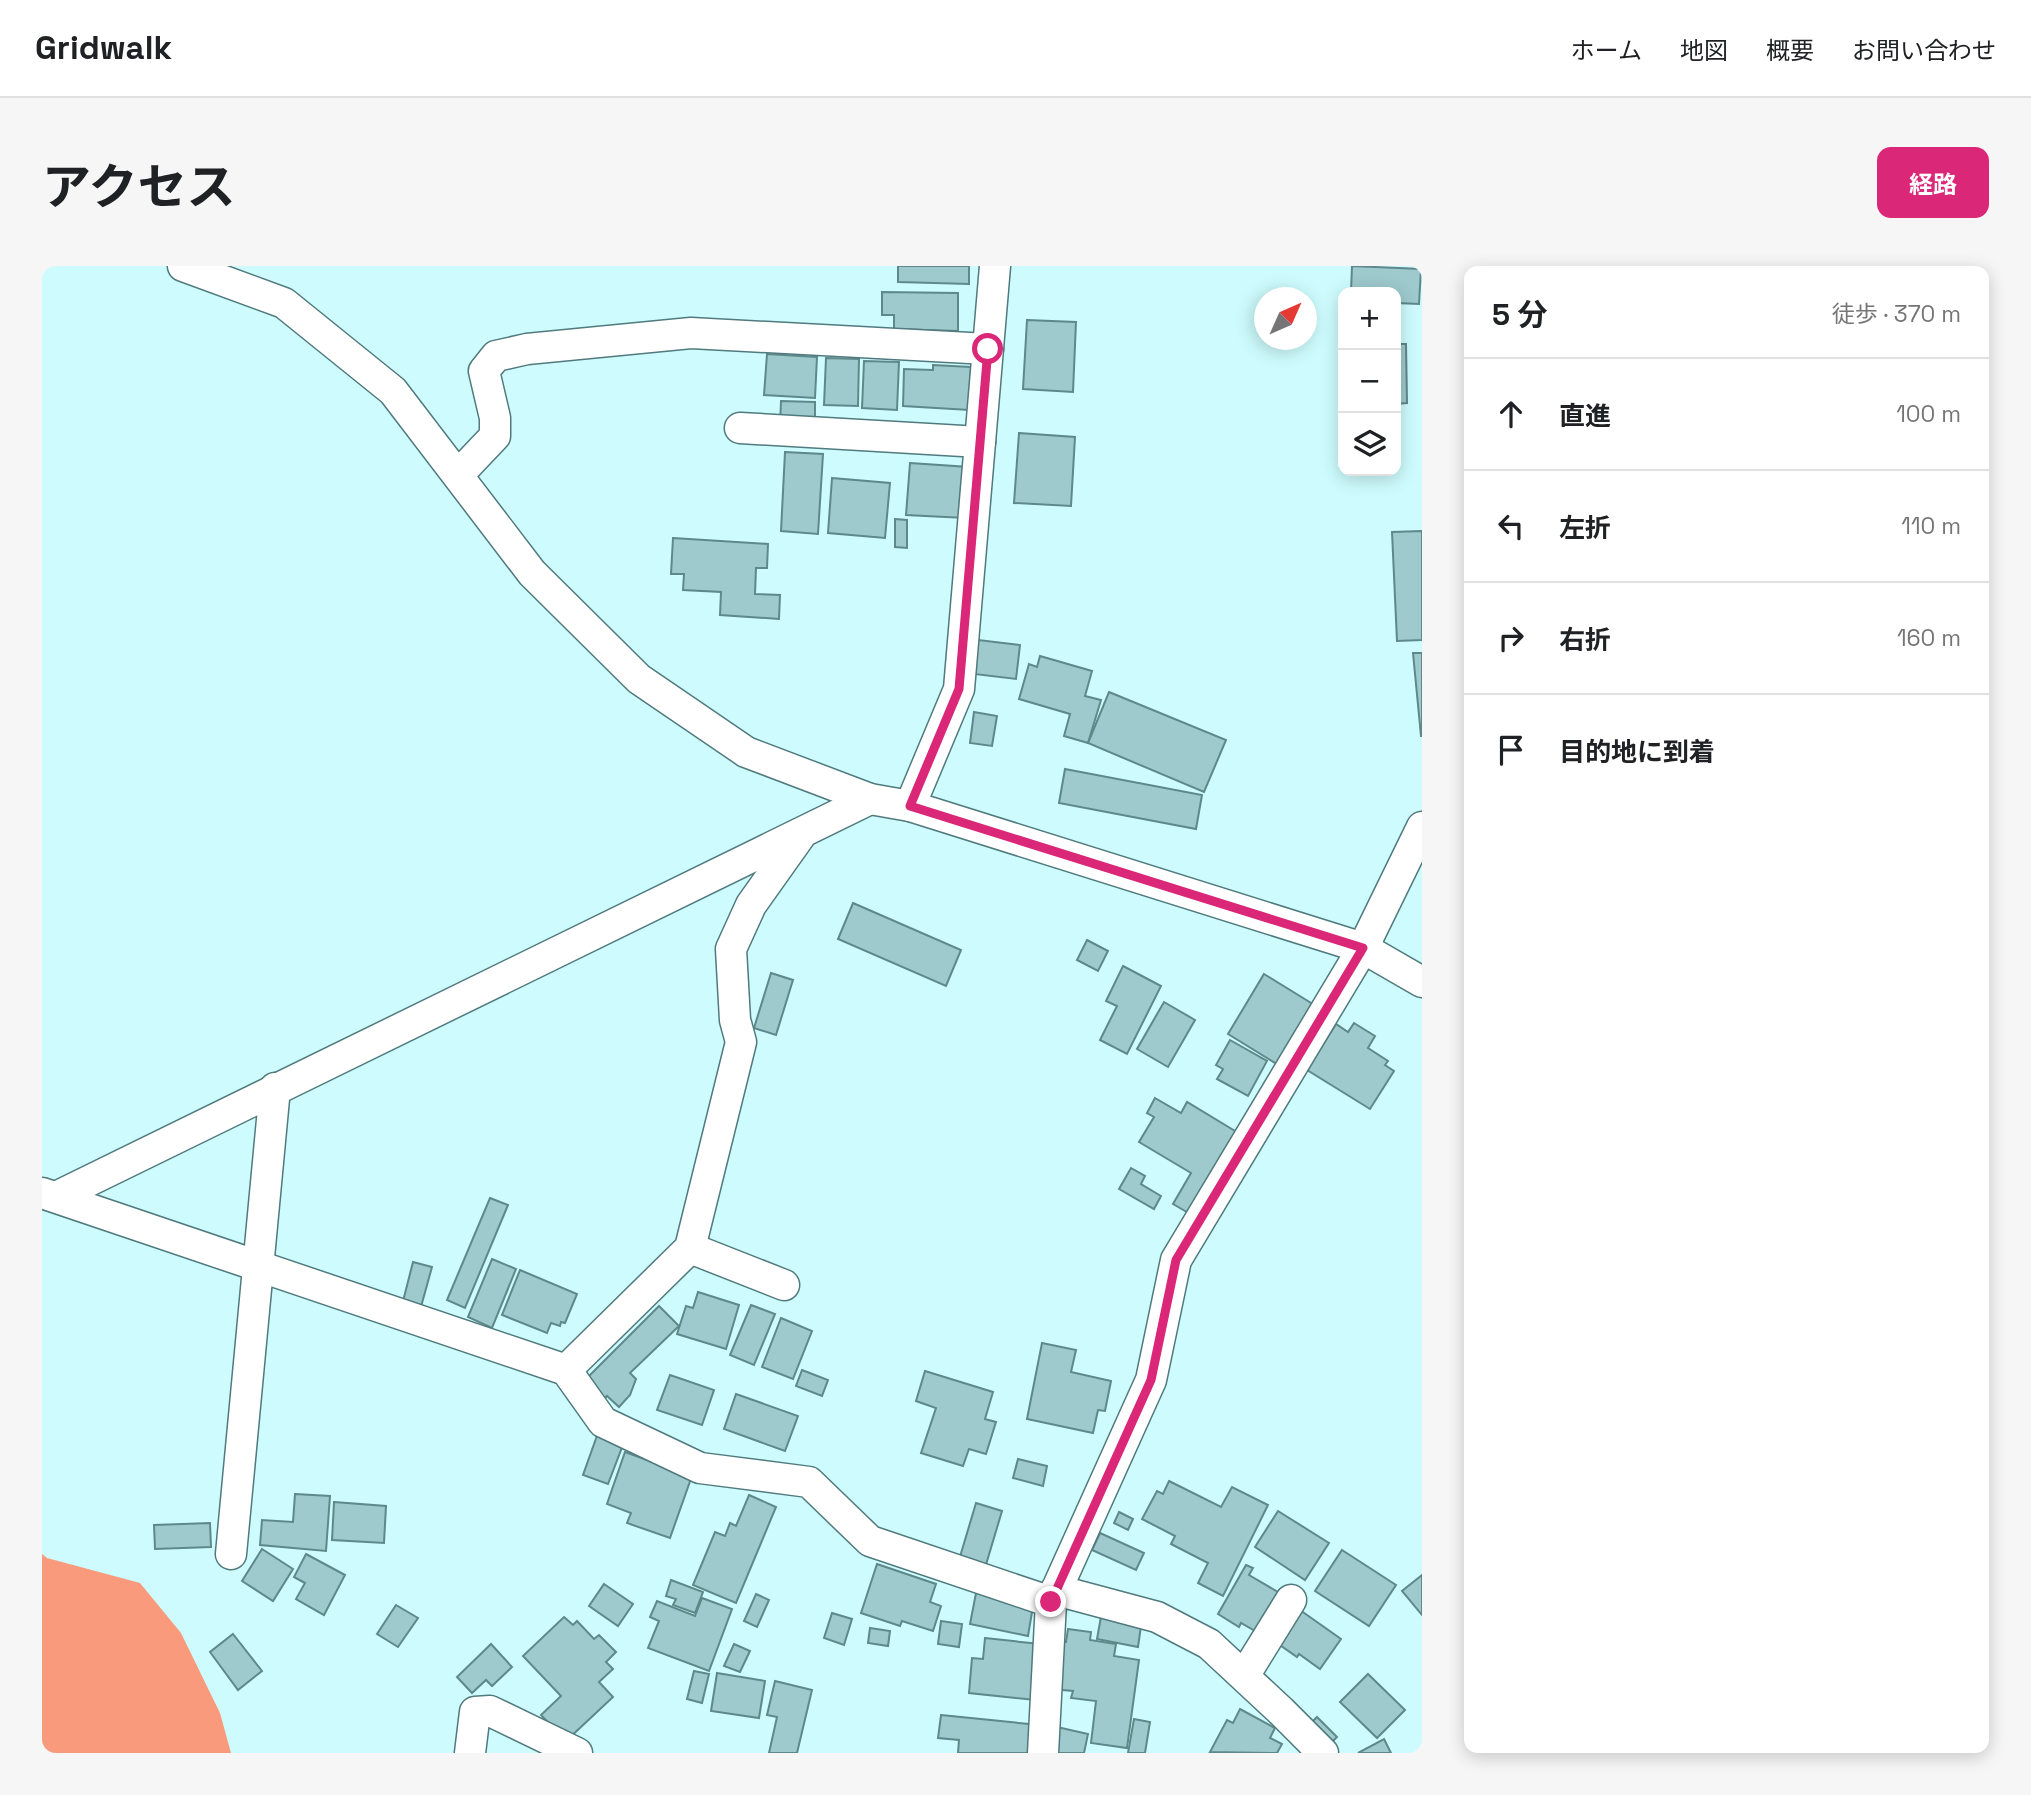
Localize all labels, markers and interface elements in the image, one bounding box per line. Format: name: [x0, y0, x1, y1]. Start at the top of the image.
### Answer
text: Gridwalk: [35, 27, 172, 69]
text: ホーム: [1571, 35, 1642, 66]
text: 地図: [1680, 35, 1728, 66]
text: 概要: [1766, 35, 1814, 66]
text: お問い合わせ: [1852, 35, 1996, 66]
button: 経路: [1877, 147, 1989, 218]
text: アクセス: [42, 156, 236, 218]
north arrow: [1254, 287, 1317, 350]
map controls: [1338, 287, 1401, 476]
button: +: [1338, 287, 1401, 350]
text: 5 分: [1492, 295, 1548, 334]
text: 徒歩 · 370 m: [1832, 299, 1961, 329]
route start: [972, 333, 1003, 364]
button: −: [1338, 350, 1401, 413]
icon: ahead: [1492, 395, 1530, 433]
text: 直進: [1559, 399, 1611, 433]
text: 100 m: [1896, 399, 1961, 429]
button: layers: [1338, 413, 1401, 476]
icon: left: [1492, 507, 1530, 545]
text: 左折: [1559, 511, 1611, 545]
text: 110 m: [1901, 511, 1961, 541]
icon: right: [1492, 619, 1530, 657]
text: 右折: [1559, 623, 1611, 657]
text: 160 m: [1897, 623, 1961, 653]
icon: arrive: [1492, 731, 1530, 769]
text: 目的地に到着: [1559, 735, 1715, 769]
route end: [1035, 1586, 1066, 1617]

